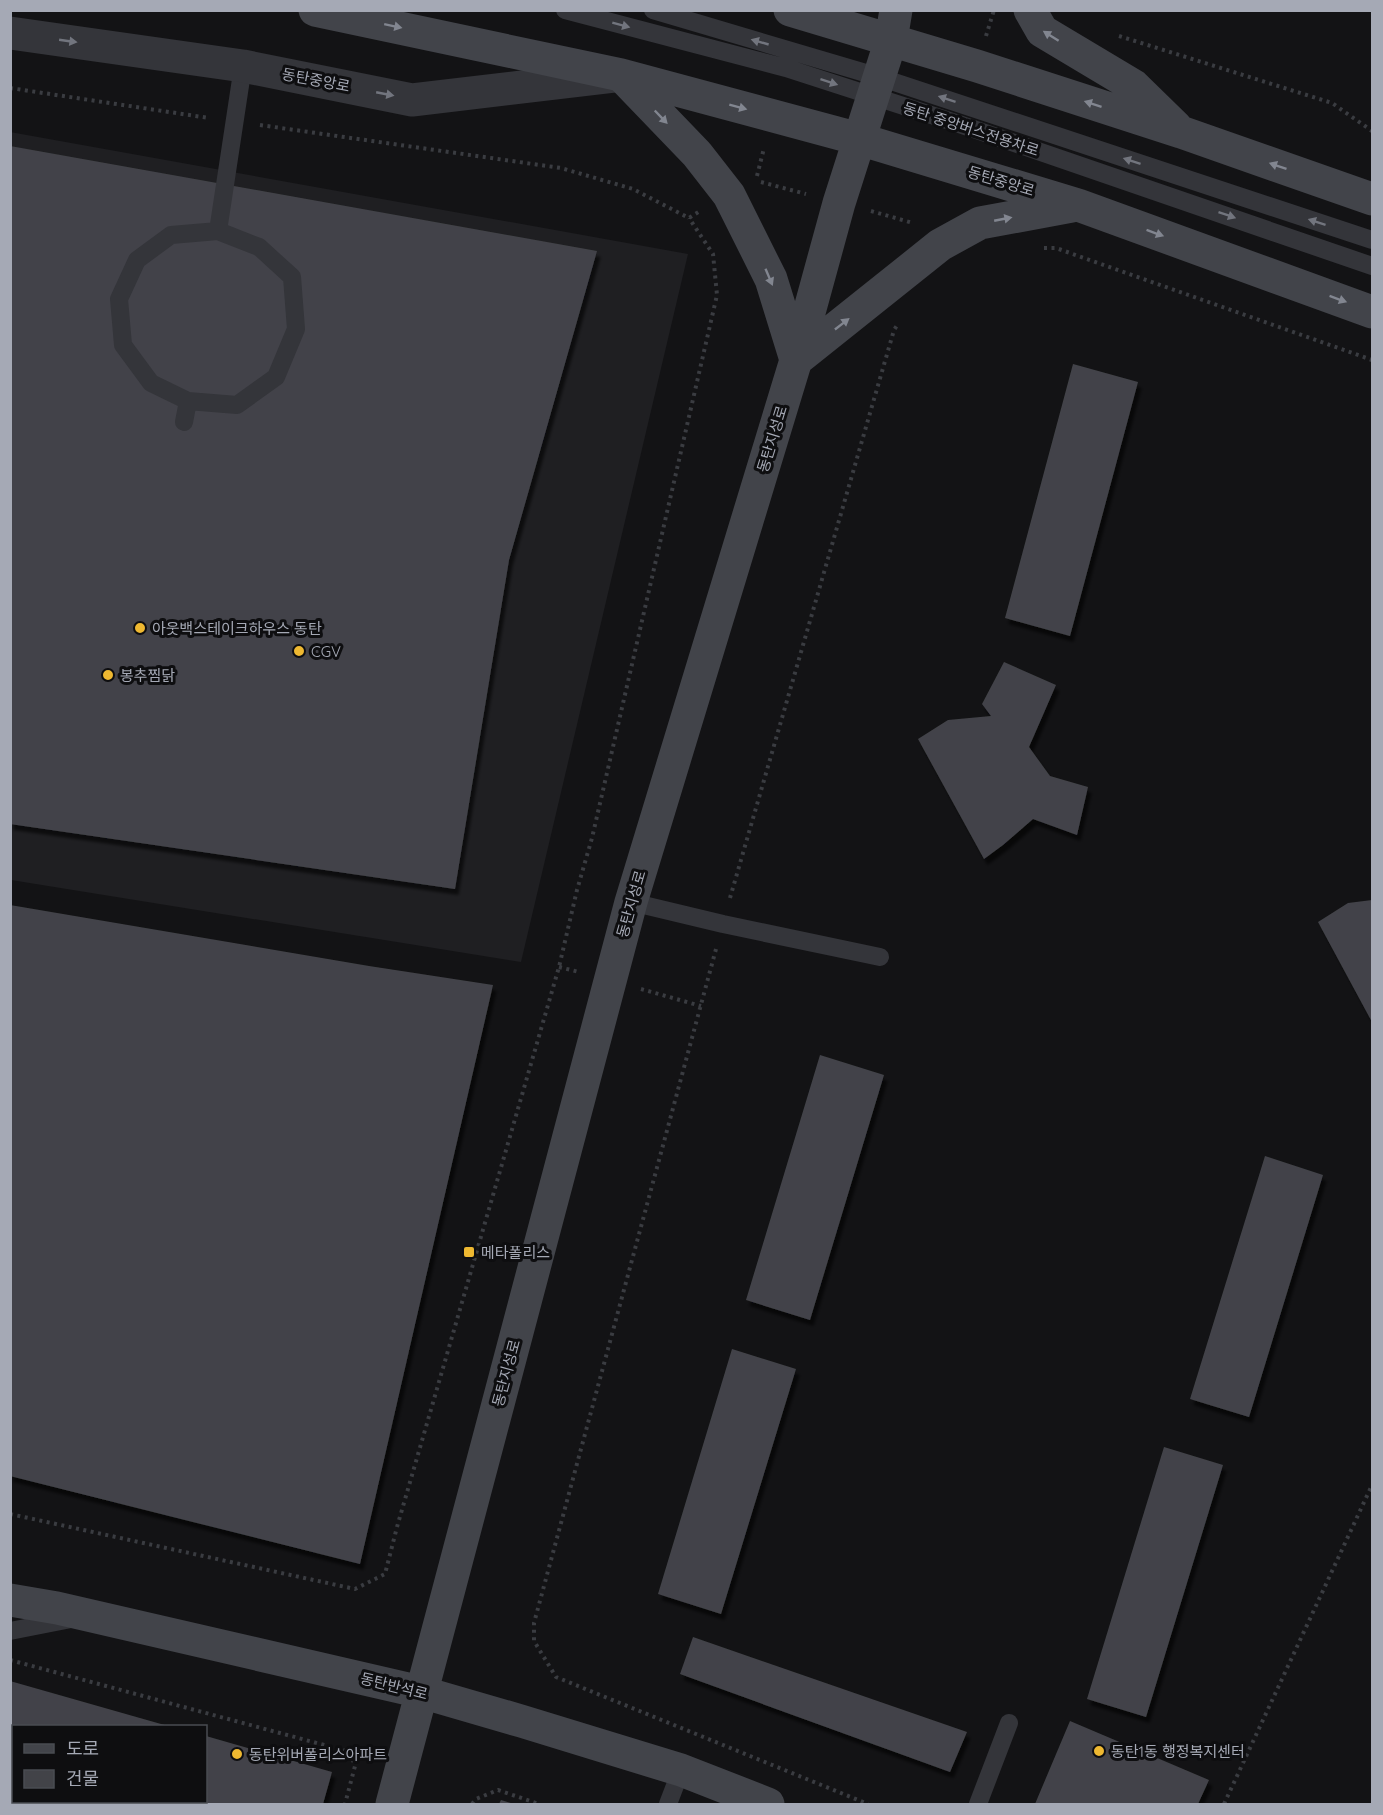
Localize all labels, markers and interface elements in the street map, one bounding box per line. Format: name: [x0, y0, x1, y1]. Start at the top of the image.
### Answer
one-way arrow: [612, 21, 630, 31]
one-way arrow: [384, 22, 403, 31]
one-way arrow: [1042, 30, 1059, 41]
one-way arrow: [59, 37, 78, 46]
one-way arrow: [751, 37, 769, 46]
street label: 동탄중앙로: [280, 64, 352, 96]
one-way arrow: [820, 78, 838, 87]
one-way arrow: [376, 90, 394, 100]
one-way arrow: [938, 94, 956, 104]
street label: 동탄 중앙버스전용차로: [900, 98, 1042, 160]
one-way arrow: [1084, 98, 1102, 108]
one-way arrow: [729, 102, 747, 112]
one-way arrow: [654, 110, 668, 124]
one-way arrow: [1123, 155, 1141, 165]
one-way arrow: [1269, 161, 1287, 170]
street label: 동탄중앙로: [965, 162, 1037, 200]
one-way arrow: [1218, 211, 1236, 221]
one-way arrow: [994, 214, 1013, 223]
one-way arrow: [1308, 217, 1326, 226]
one-way arrow: [1146, 228, 1164, 238]
one-way arrow: [764, 269, 774, 287]
one-way arrow: [1330, 295, 1348, 305]
one-way arrow: [834, 318, 849, 330]
street label: 동탄지성로: [753, 403, 791, 475]
place label: 아웃백스테이크하우스 동탄: [152, 619, 322, 638]
marker: 아웃백스테이크하우스 동탄: [133, 621, 147, 635]
place label: CGV: [311, 642, 341, 661]
marker: CGV: [292, 644, 306, 658]
place label: 봉추찜닭: [120, 666, 175, 685]
marker: 봉추찜닭: [101, 668, 115, 682]
street label: 동탄지성로: [612, 868, 650, 940]
place label: 메타폴리스: [481, 1243, 550, 1262]
marker: 메타폴리스: [462, 1245, 476, 1259]
street label: 동탄지성로: [488, 1337, 524, 1409]
street label: 동탄반석로: [358, 1668, 430, 1704]
legend: [12, 1725, 207, 1803]
text: 도로: [66, 1737, 99, 1760]
place label: 동탄1동 행정복지센터: [1111, 1742, 1245, 1761]
marker: 동탄1동 행정복지센터: [1092, 1744, 1106, 1758]
place label: 동탄위버폴리스아파트: [249, 1745, 387, 1764]
marker: 동탄위버폴리스아파트: [230, 1747, 244, 1761]
text: 건물: [66, 1767, 99, 1790]

